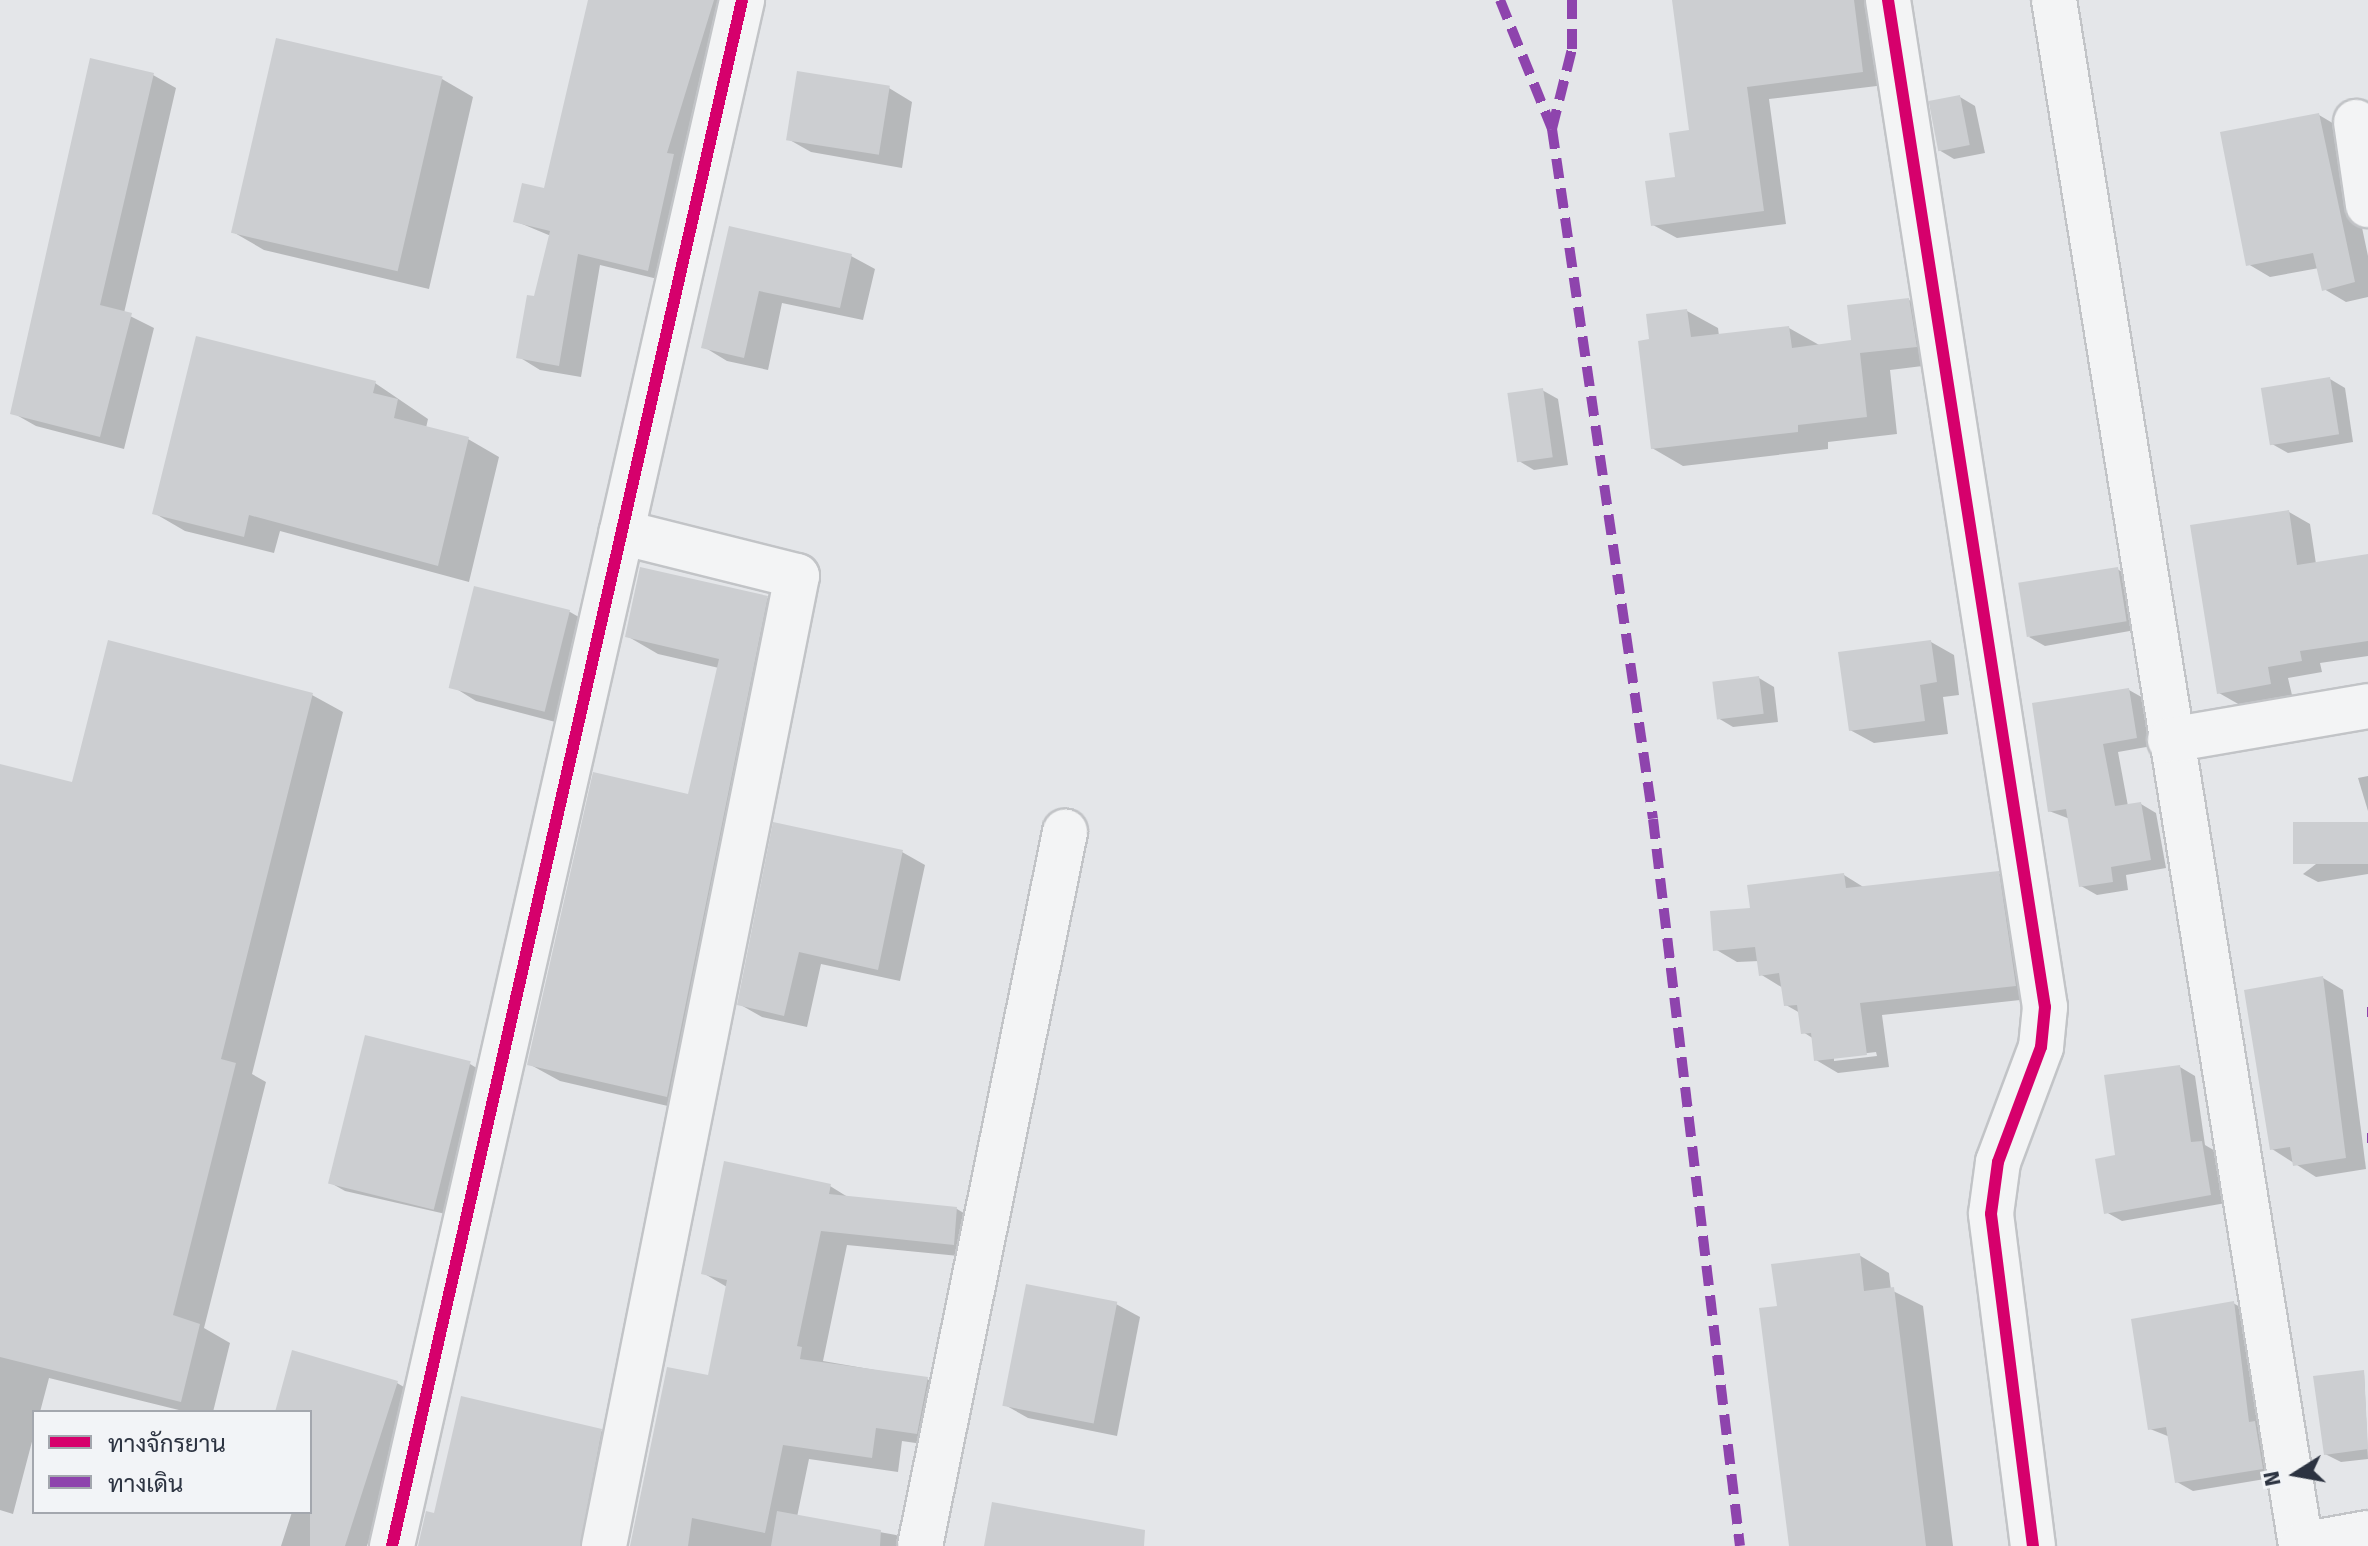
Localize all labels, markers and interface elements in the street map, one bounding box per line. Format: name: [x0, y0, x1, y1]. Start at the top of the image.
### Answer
legend: [32, 1410, 312, 1514]
text: ทางจักรยาน: [108, 1430, 226, 1458]
north arrow: [2256, 1434, 2336, 1514]
text: N: [2257, 1469, 2287, 1488]
text: ทางเดิน: [108, 1470, 183, 1498]

